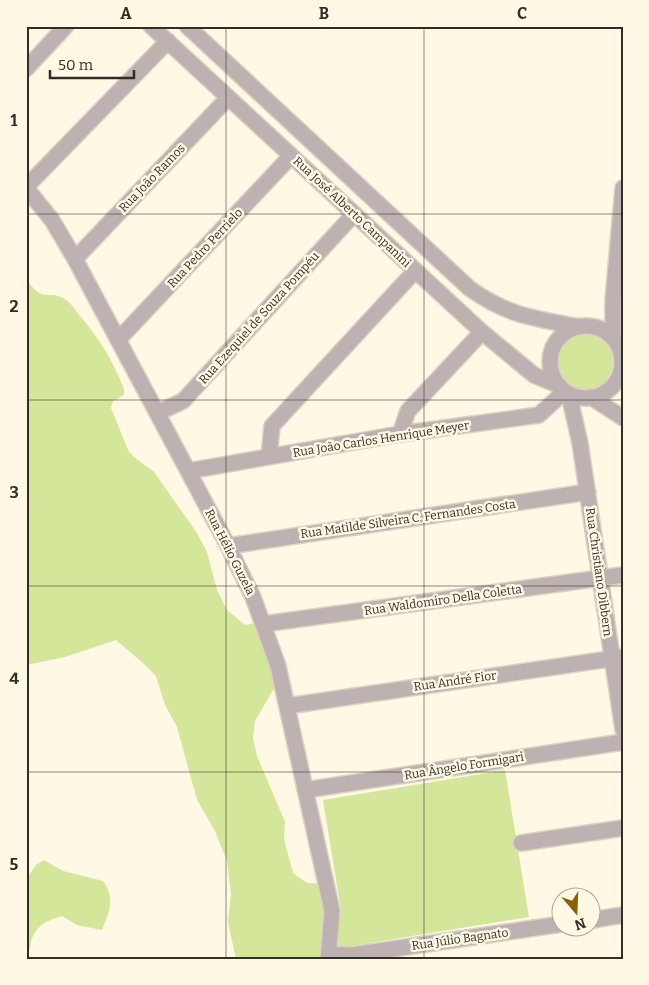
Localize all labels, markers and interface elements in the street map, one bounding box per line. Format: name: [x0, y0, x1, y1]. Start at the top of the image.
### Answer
text: A: [120, 4, 132, 23]
text: B: [319, 4, 329, 23]
text: C: [517, 4, 527, 23]
scale bar: [50, 48, 134, 80]
text: 50 m: [58, 56, 94, 74]
text: 1: [11, 111, 18, 130]
street label: Rua João Ramos: [116, 141, 188, 215]
street label: Rua José Alberto Campanini: [290, 154, 414, 270]
street label: Rua Pedro Perrielo: [165, 205, 245, 291]
street label: Rua Ezequiel de Souza Pompéu: [196, 249, 322, 387]
text: 2: [9, 297, 19, 316]
street label: Rua João Carlos Henrique Meyer: [292, 418, 471, 460]
text: 3: [9, 483, 19, 502]
street label: Rua Matilde Silveira C. Fernandes Costa: [300, 497, 517, 541]
street label: Rua Hélio Guzela: [202, 507, 258, 598]
street label: Rua Christiano Dibbern: [583, 507, 615, 638]
street label: Rua Waldomiro Della Coletta: [363, 582, 523, 618]
street label: Rua André Fior: [413, 668, 498, 694]
text: 4: [9, 669, 19, 688]
street label: Rua Ângelo Formigari: [403, 749, 525, 782]
text: 5: [10, 855, 19, 874]
north arrow: [552, 888, 602, 938]
text: N: [572, 914, 588, 934]
street label: Rua Júlio Bagnato: [411, 925, 509, 953]

